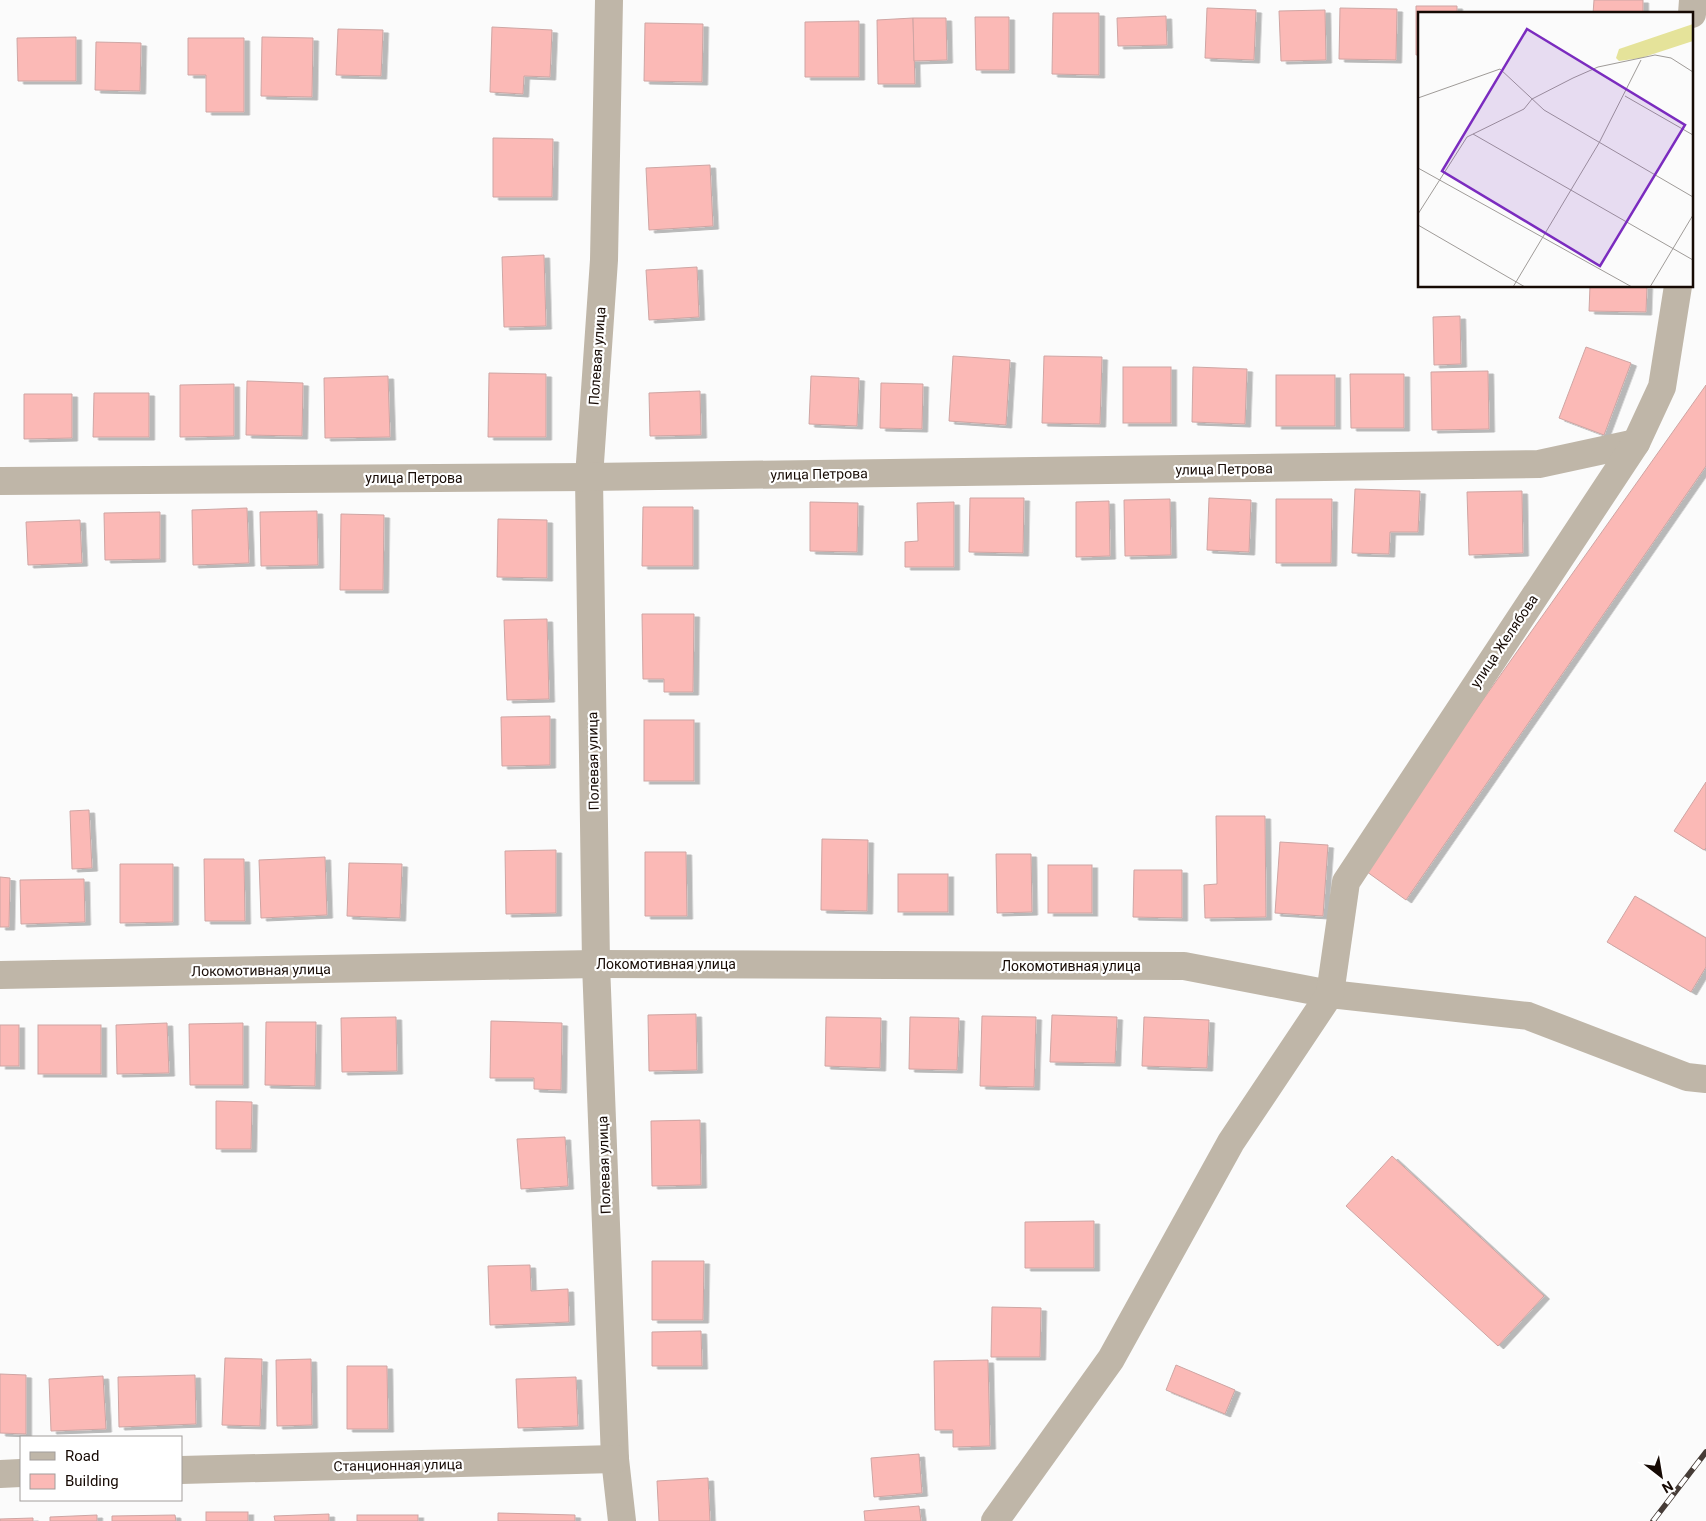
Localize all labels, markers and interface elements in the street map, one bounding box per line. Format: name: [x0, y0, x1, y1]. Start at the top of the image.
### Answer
inset map: [1418, 12, 1694, 288]
street label: Полевая улица: [586, 306, 608, 406]
street label: улица Петрова: [1175, 460, 1273, 478]
street label: улица Петрова: [770, 465, 868, 483]
street label: улица Петрова: [365, 470, 463, 486]
street label: улица Желябова: [1467, 591, 1541, 691]
street label: Полевая улица: [584, 712, 602, 810]
street label: Локомотивная улица: [596, 956, 736, 972]
street label: Локомотивная улица: [1001, 958, 1141, 974]
street label: Локомотивная улица: [191, 961, 331, 979]
street label: Полевая улица: [594, 1115, 614, 1215]
legend: [20, 1436, 182, 1501]
text: Road: [65, 1447, 99, 1465]
north arrow: [1636, 1451, 1686, 1501]
street label: Станционная улица: [333, 1456, 463, 1474]
text: Building: [65, 1472, 119, 1490]
text: N: [1659, 1478, 1676, 1497]

